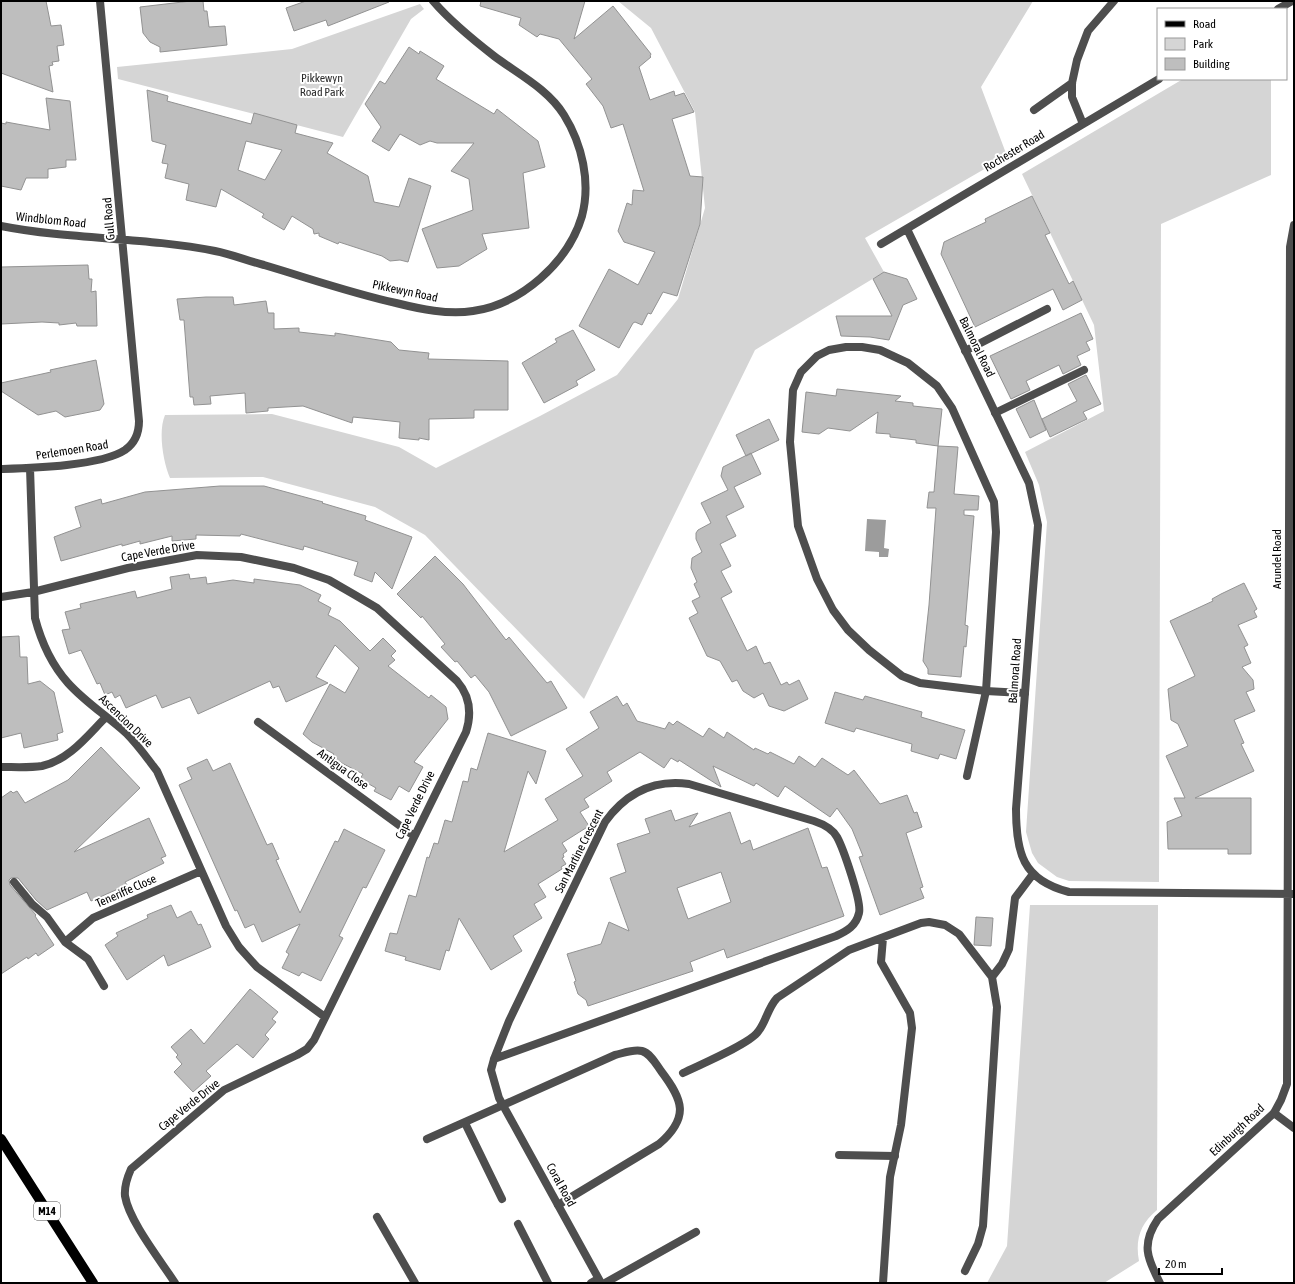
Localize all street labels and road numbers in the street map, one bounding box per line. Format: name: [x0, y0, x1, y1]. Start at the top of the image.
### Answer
street label: Rochester Road: [981, 127, 1047, 175]
street label: Gull Road: [100, 197, 118, 241]
street label: Windblom Road: [15, 209, 87, 231]
street label: Pikkewyn Road: [371, 277, 439, 305]
street label: Balmoral Road: [956, 315, 998, 379]
street label: Perlemoen Road: [35, 437, 109, 463]
street label: Arundel Road: [1270, 529, 1284, 589]
street label: Cape Verde Drive: [120, 538, 196, 564]
street label: Balmoral Road: [1006, 638, 1024, 704]
street label: Ascencion Drive: [96, 692, 156, 750]
street label: Antigua Close: [315, 746, 371, 792]
street label: Cape Verde Drive: [392, 769, 438, 841]
street label: San Martine Crescent: [552, 806, 606, 895]
street label: Teneriffe Close: [93, 871, 159, 911]
street label: Cape Verde Drive: [156, 1076, 222, 1134]
street label: Edinburgh Road: [1207, 1101, 1267, 1159]
street label: Coral Road: [543, 1161, 579, 1209]
road number: M14: [34, 1202, 60, 1220]

